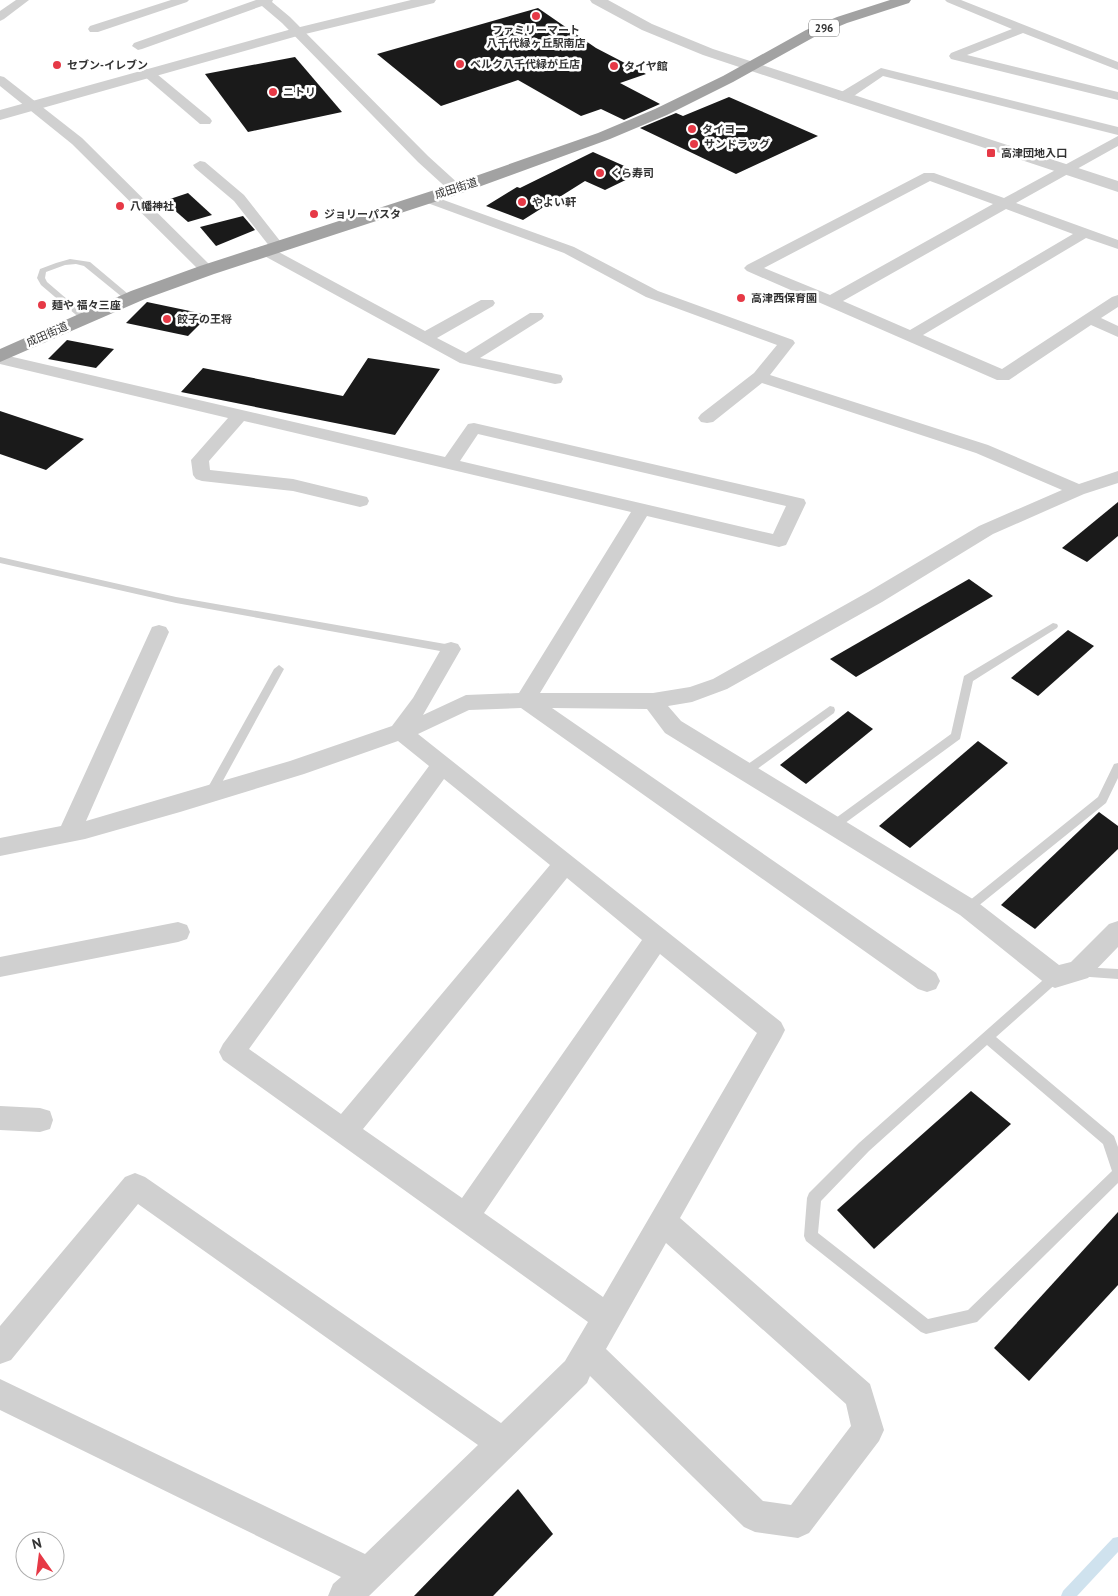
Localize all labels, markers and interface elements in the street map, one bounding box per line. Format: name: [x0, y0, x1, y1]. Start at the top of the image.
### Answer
marker: ファミリーマート 八千代緑ヶ丘駅南店: [530, 10, 542, 22]
road number: 296: [809, 19, 839, 36]
place label: ファミリーマート 八千代緑ヶ丘駅南店: [487, 23, 586, 50]
place label: ベルク八千代緑が丘店: [470, 57, 580, 71]
place label: セブン-イレブン: [67, 58, 148, 72]
marker: ベルク八千代緑が丘店: [454, 58, 466, 70]
marker: セブン-イレブン: [51, 59, 63, 71]
place label: タイヤ館: [624, 59, 668, 73]
marker: タイヤ館: [608, 60, 620, 72]
place label: ニトリ: [283, 85, 316, 99]
marker: ニトリ: [267, 86, 279, 98]
place label: タイヨー: [702, 122, 746, 136]
marker: タイヨー: [686, 123, 698, 135]
place label: サンドラッグ: [704, 137, 770, 151]
marker: サンドラッグ: [688, 138, 700, 150]
place label: 高津団地入口: [1001, 146, 1067, 160]
marker: 高津団地入口: [985, 147, 997, 159]
place label: くら寿司: [610, 166, 654, 180]
marker: くら寿司: [594, 167, 606, 179]
street label: 成田街道: [433, 175, 479, 201]
place label: やよい軒: [532, 195, 576, 209]
marker: やよい軒: [516, 196, 528, 208]
place label: 八幡神社: [130, 199, 174, 213]
marker: 八幡神社: [114, 200, 126, 212]
place label: ジョリーパスタ: [324, 207, 401, 221]
marker: ジョリーパスタ: [308, 208, 320, 220]
place label: 高津西保育園: [751, 291, 817, 305]
marker: 高津西保育園: [735, 292, 747, 304]
place label: 麺や 福々三座: [51, 298, 121, 312]
marker: 麺や 福々三座: [36, 299, 48, 311]
place label: 餃子の王将: [177, 312, 232, 326]
marker: 餃子の王将: [161, 313, 173, 325]
street label: 成田街道: [24, 319, 70, 349]
north arrow: [15, 1531, 65, 1581]
text: N: [30, 1534, 43, 1553]

